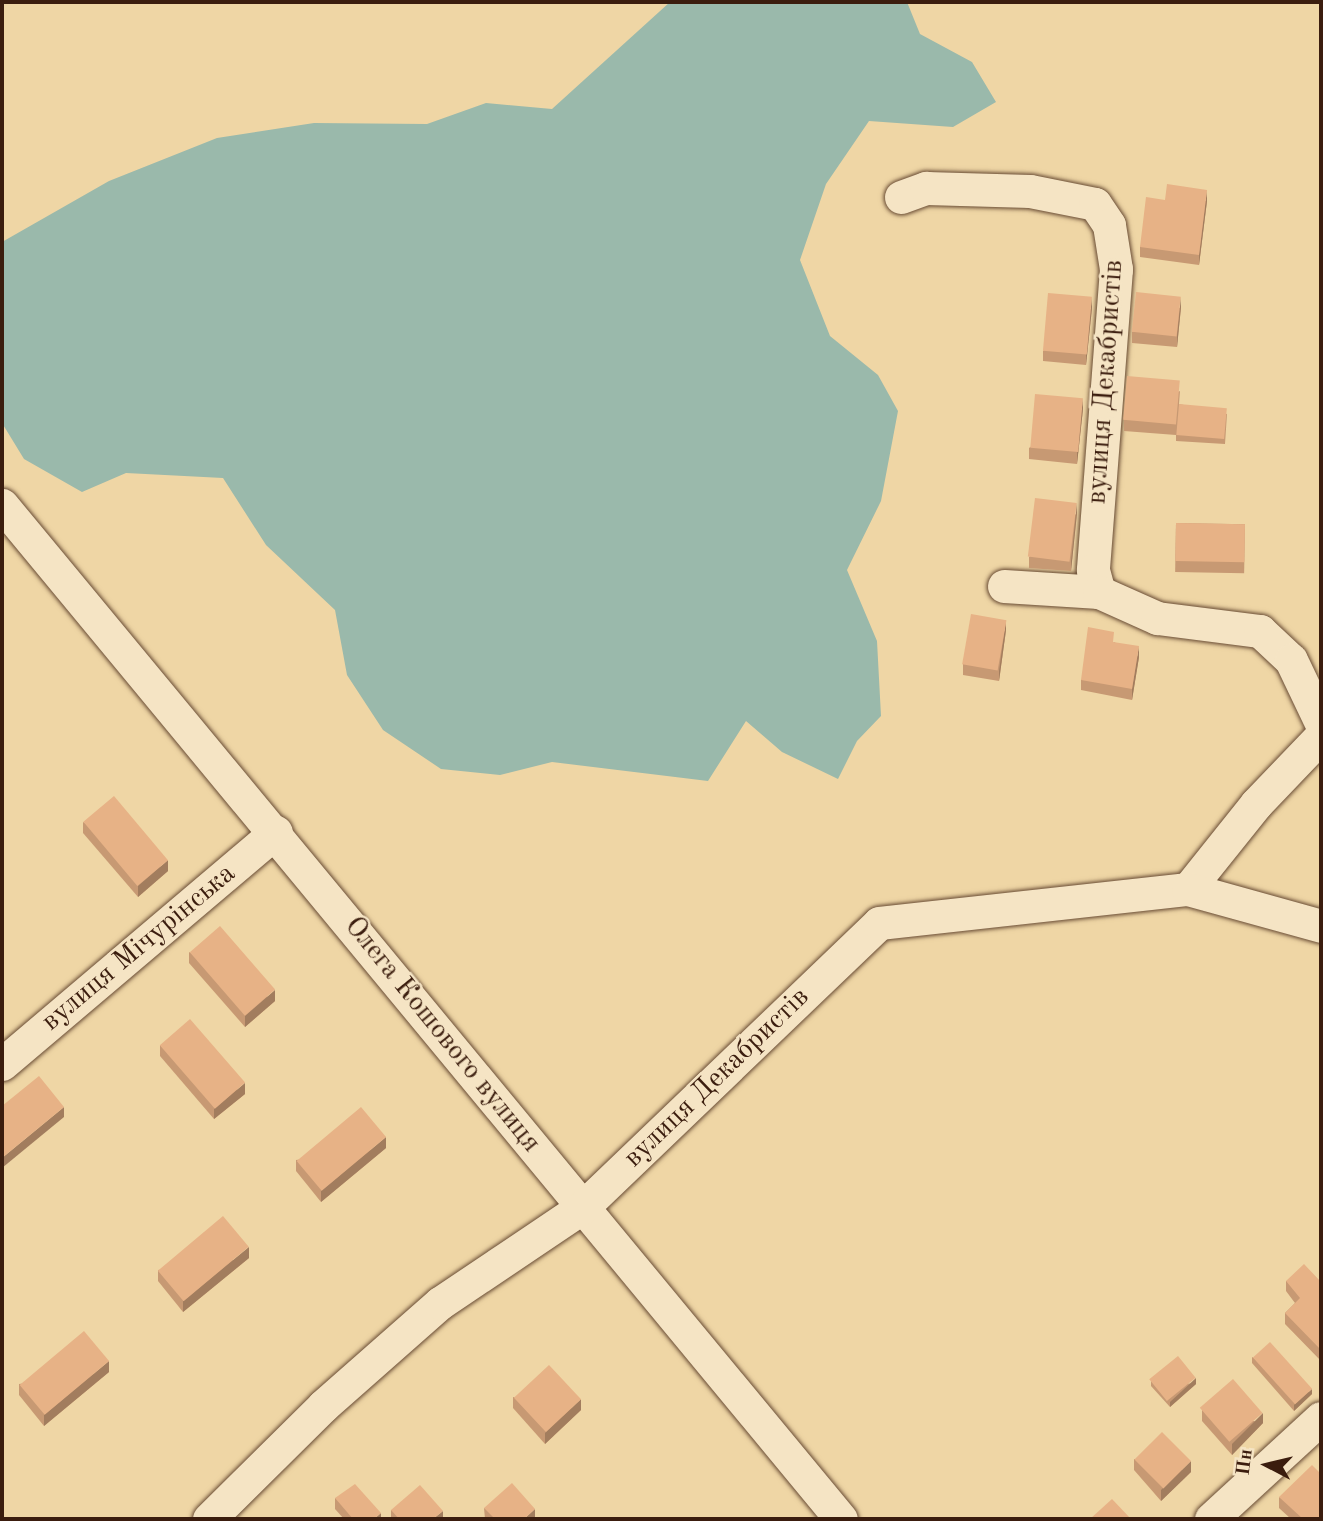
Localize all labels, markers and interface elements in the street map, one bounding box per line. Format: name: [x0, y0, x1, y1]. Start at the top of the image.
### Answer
street label: вулиця Декабристів: [1081, 259, 1131, 505]
street label: вулиця Мічурінська: [35, 857, 243, 1039]
street label: Олега Кошового вулиця: [337, 910, 547, 1160]
street label: вулиця Декабристів: [617, 981, 817, 1175]
north arrow: [1232, 1430, 1302, 1500]
text: Пн: [1235, 1448, 1257, 1477]

